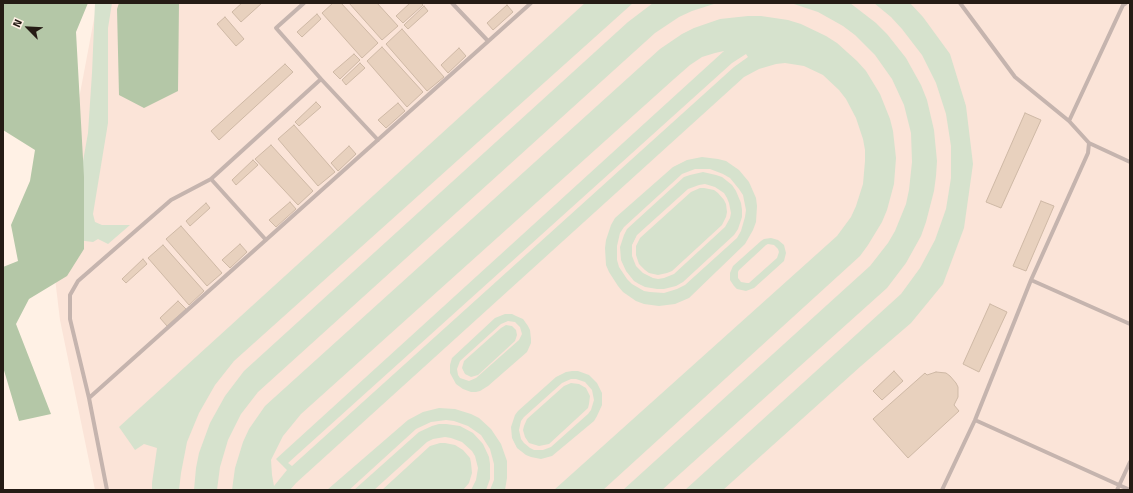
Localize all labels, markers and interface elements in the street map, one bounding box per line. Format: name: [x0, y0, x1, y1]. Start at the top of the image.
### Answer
north arrow: [8, 8, 48, 48]
text: N: [8, 16, 26, 30]

